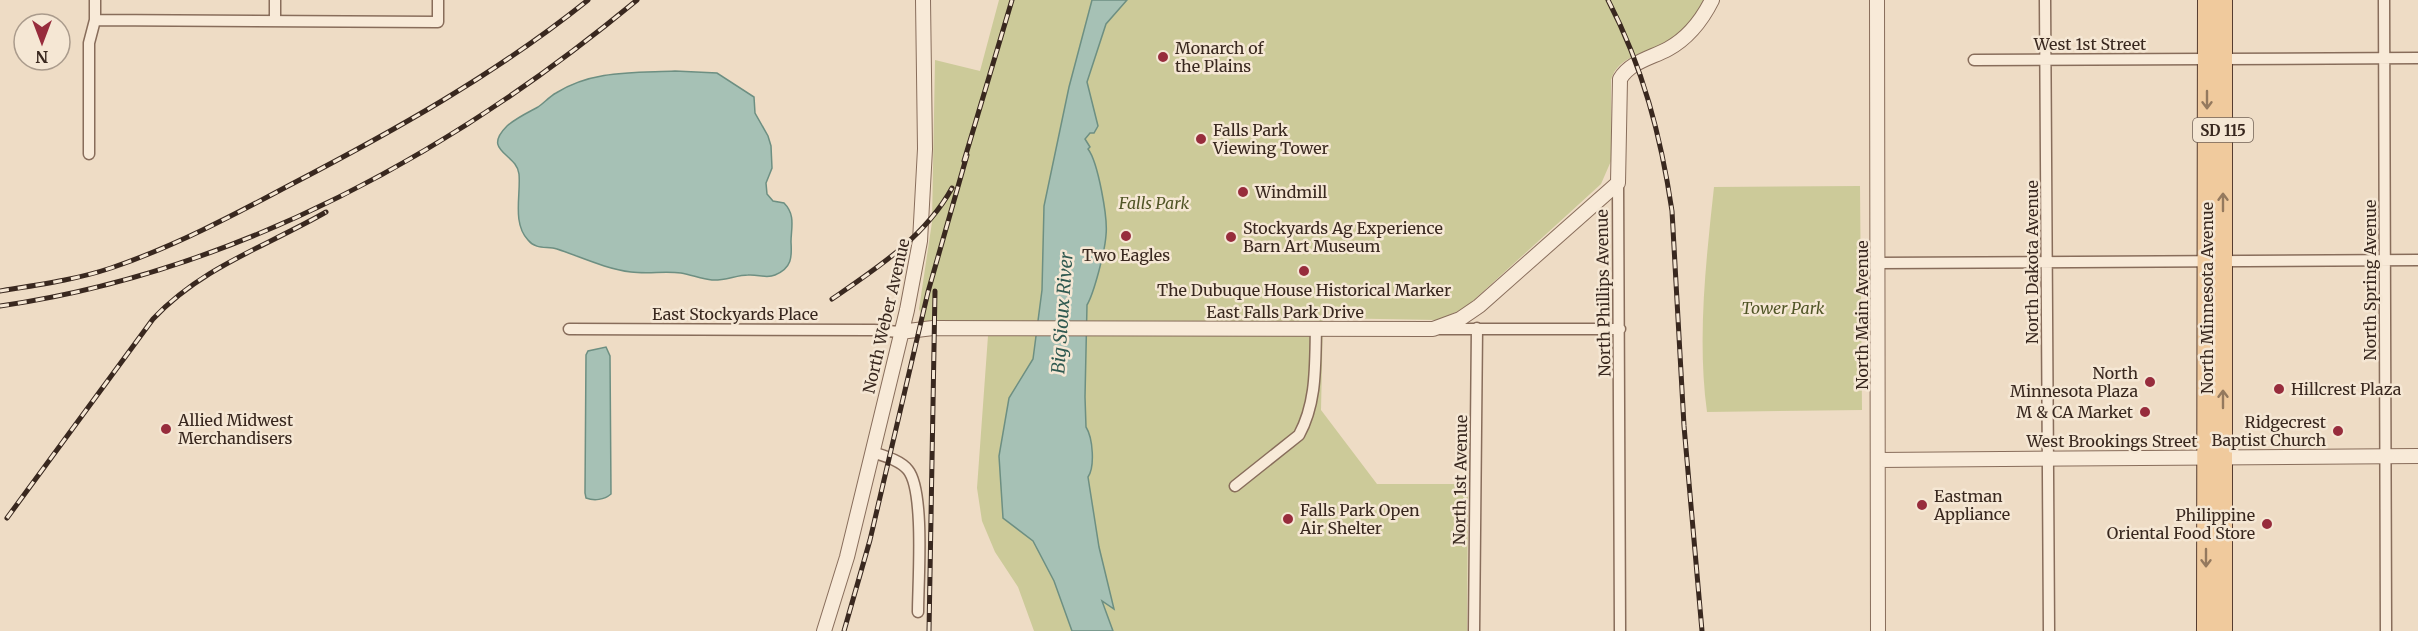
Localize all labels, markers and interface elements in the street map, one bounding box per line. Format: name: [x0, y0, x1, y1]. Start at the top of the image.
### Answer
north arrow: [12, 12, 72, 72]
street label: West 1st Street: [2033, 34, 2147, 54]
place label: Monarch of the Plains: [1175, 38, 1264, 76]
text: N: [35, 47, 48, 67]
marker: Monarch of the Plains: [1156, 50, 1170, 64]
one-way arrow: [2201, 90, 2213, 110]
road number: SD 115: [2193, 118, 2253, 142]
place label: Falls Park Viewing Tower: [1212, 120, 1329, 158]
marker: Falls Park Viewing Tower: [1194, 132, 1208, 146]
street label: North Dakota Avenue: [2022, 180, 2042, 344]
place label: Windmill: [1254, 182, 1327, 202]
marker: Windmill: [1236, 185, 1250, 199]
park label: Falls Park: [1118, 193, 1189, 213]
one-way arrow: [2217, 193, 2229, 213]
street label: North Spring Avenue: [2360, 200, 2380, 360]
street label: North Minnesota Avenue: [2197, 202, 2217, 394]
street label: North Phillips Avenue: [1592, 209, 1614, 377]
place label: Stockyards Ag Experience Barn Art Museum: [1243, 218, 1443, 256]
marker: Two Eagles: [1119, 229, 1133, 243]
marker: Stockyards Ag Experience Barn Art Museum: [1224, 230, 1238, 244]
street label: North Weber Avenue: [858, 237, 914, 395]
street label: North Main Avenue: [1852, 240, 1872, 390]
place label: Two Eagles: [1082, 245, 1170, 265]
water label: Big Sioux River: [1046, 251, 1078, 375]
marker: The Dubuque House Historical Marker: [1297, 264, 1311, 278]
place label: The Dubuque House Historical Marker: [1157, 280, 1451, 300]
park label: Tower Park: [1741, 298, 1825, 318]
street label: East Falls Park Drive: [1206, 302, 1364, 322]
street label: East Stockyards Place: [652, 304, 818, 324]
place label: North Minnesota Plaza: [2010, 363, 2138, 401]
marker: North Minnesota Plaza: [2143, 375, 2157, 389]
place label: Hillcrest Plaza: [2291, 379, 2402, 399]
marker: Hillcrest Plaza: [2272, 382, 2286, 396]
one-way arrow: [2217, 389, 2229, 409]
place label: M & CA Market: [2016, 402, 2134, 422]
marker: M & CA Market: [2138, 405, 2152, 419]
place label: Allied Midwest Merchandisers: [177, 410, 294, 448]
place label: Ridgecrest Baptist Church: [2211, 412, 2327, 450]
street label: North 1st Avenue: [1449, 415, 1471, 545]
marker: Allied Midwest Merchandisers: [159, 422, 173, 436]
marker: Ridgecrest Baptist Church: [2331, 424, 2345, 438]
street label: West Brookings Street: [2026, 431, 2198, 451]
place label: Eastman Appliance: [1933, 486, 2010, 524]
marker: Eastman Appliance: [1915, 498, 1929, 512]
place label: Falls Park Open Air Shelter: [1299, 500, 1420, 538]
place label: Philippine Oriental Food Store: [2107, 505, 2255, 543]
marker: Falls Park Open Air Shelter: [1281, 512, 1295, 526]
marker: Philippine Oriental Food Store: [2260, 517, 2274, 531]
one-way arrow: [2200, 547, 2212, 567]

